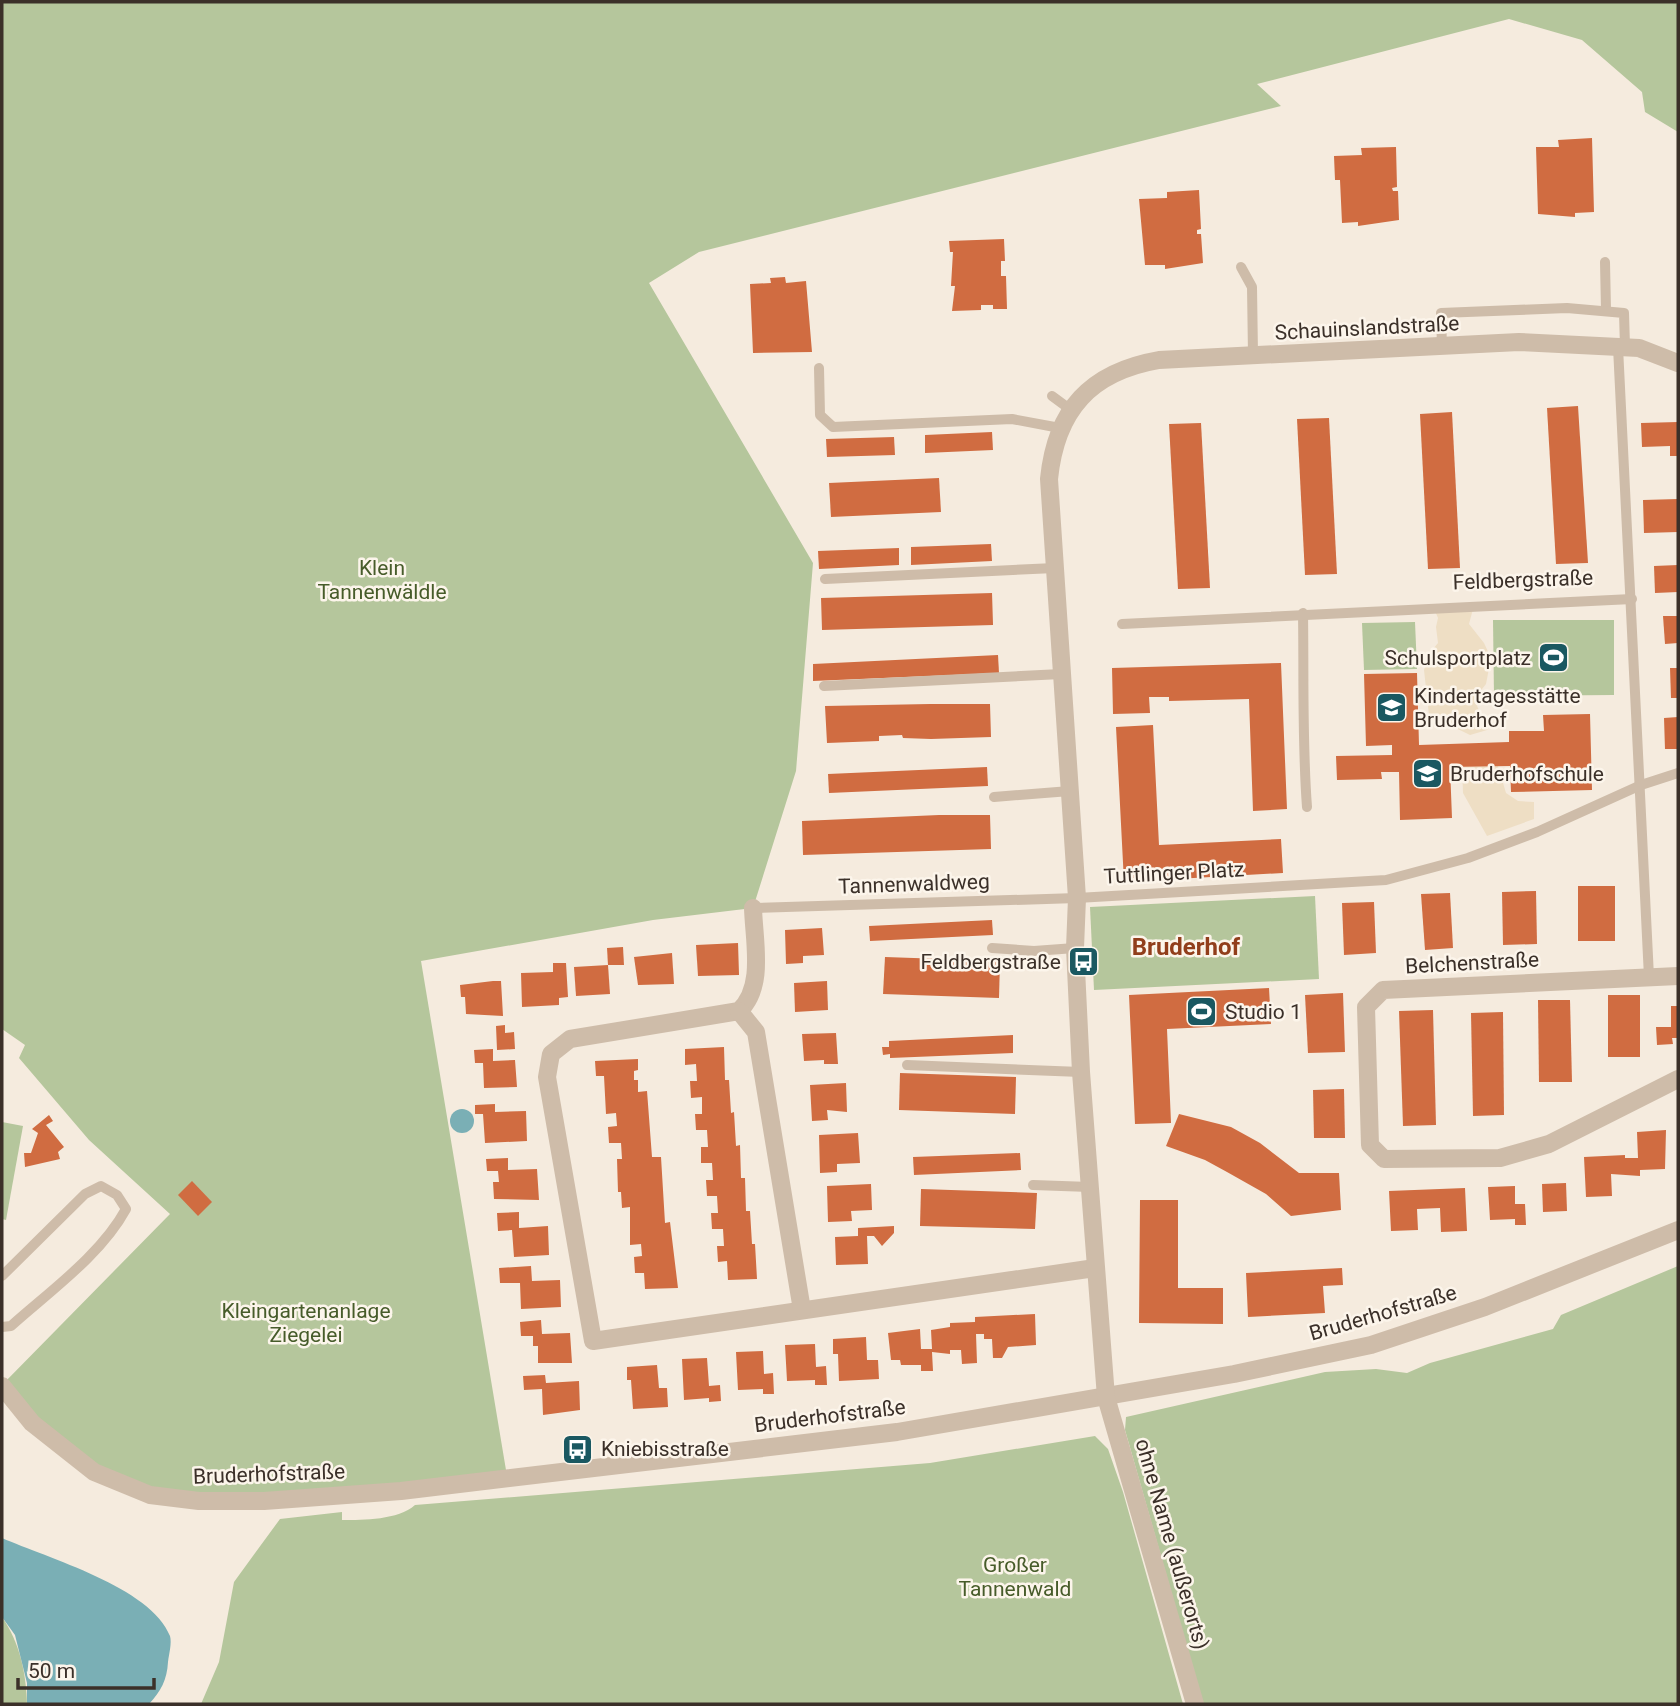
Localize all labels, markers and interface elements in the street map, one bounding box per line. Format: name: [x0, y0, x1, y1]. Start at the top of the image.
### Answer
street label: Schauinslandstraße: [1274, 311, 1460, 345]
park label: Klein Tannenwäldle: [317, 556, 447, 604]
street label: Feldbergstraße: [1452, 566, 1594, 594]
sports icon: Schulsportplatz: [1537, 641, 1571, 675]
place label: Schulsportplatz: [1385, 646, 1531, 670]
place label: Kindertagesstätte Bruderhof: [1414, 684, 1581, 732]
school or university icon: Kindertagesstätte Bruderhof: [1374, 691, 1408, 725]
school or university icon: Bruderhofschule: [1410, 757, 1444, 791]
place label: Bruderhofschule: [1450, 762, 1604, 786]
street label: Tuttlinger Platz: [1103, 857, 1245, 889]
street label: Tannenwaldweg: [838, 869, 990, 899]
district label: Bruderhof: [1132, 933, 1241, 961]
bus stop icon: Feldbergstraße: [1067, 945, 1101, 979]
street label: Belchenstraße: [1404, 948, 1540, 978]
place label: Feldbergstraße: [920, 950, 1061, 974]
sports icon: Studio 1: [1185, 995, 1219, 1029]
place label: Studio 1: [1225, 1000, 1302, 1024]
street label: Bruderhofstraße: [1307, 1280, 1459, 1346]
park label: Kleingartenanlage Ziegelei: [221, 1299, 391, 1347]
street label: Bruderhofstraße: [753, 1395, 907, 1437]
bus stop icon: Kniebisstraße: [561, 1432, 595, 1466]
street label: ohne Name (außerorts): [1130, 1436, 1214, 1652]
place label: Kniebisstraße: [601, 1437, 729, 1461]
street label: Bruderhofstraße: [193, 1459, 345, 1489]
park label: Großer Tannenwald: [959, 1553, 1071, 1601]
scale bar: [18, 1646, 154, 1690]
text: 50 m: [28, 1659, 75, 1683]

